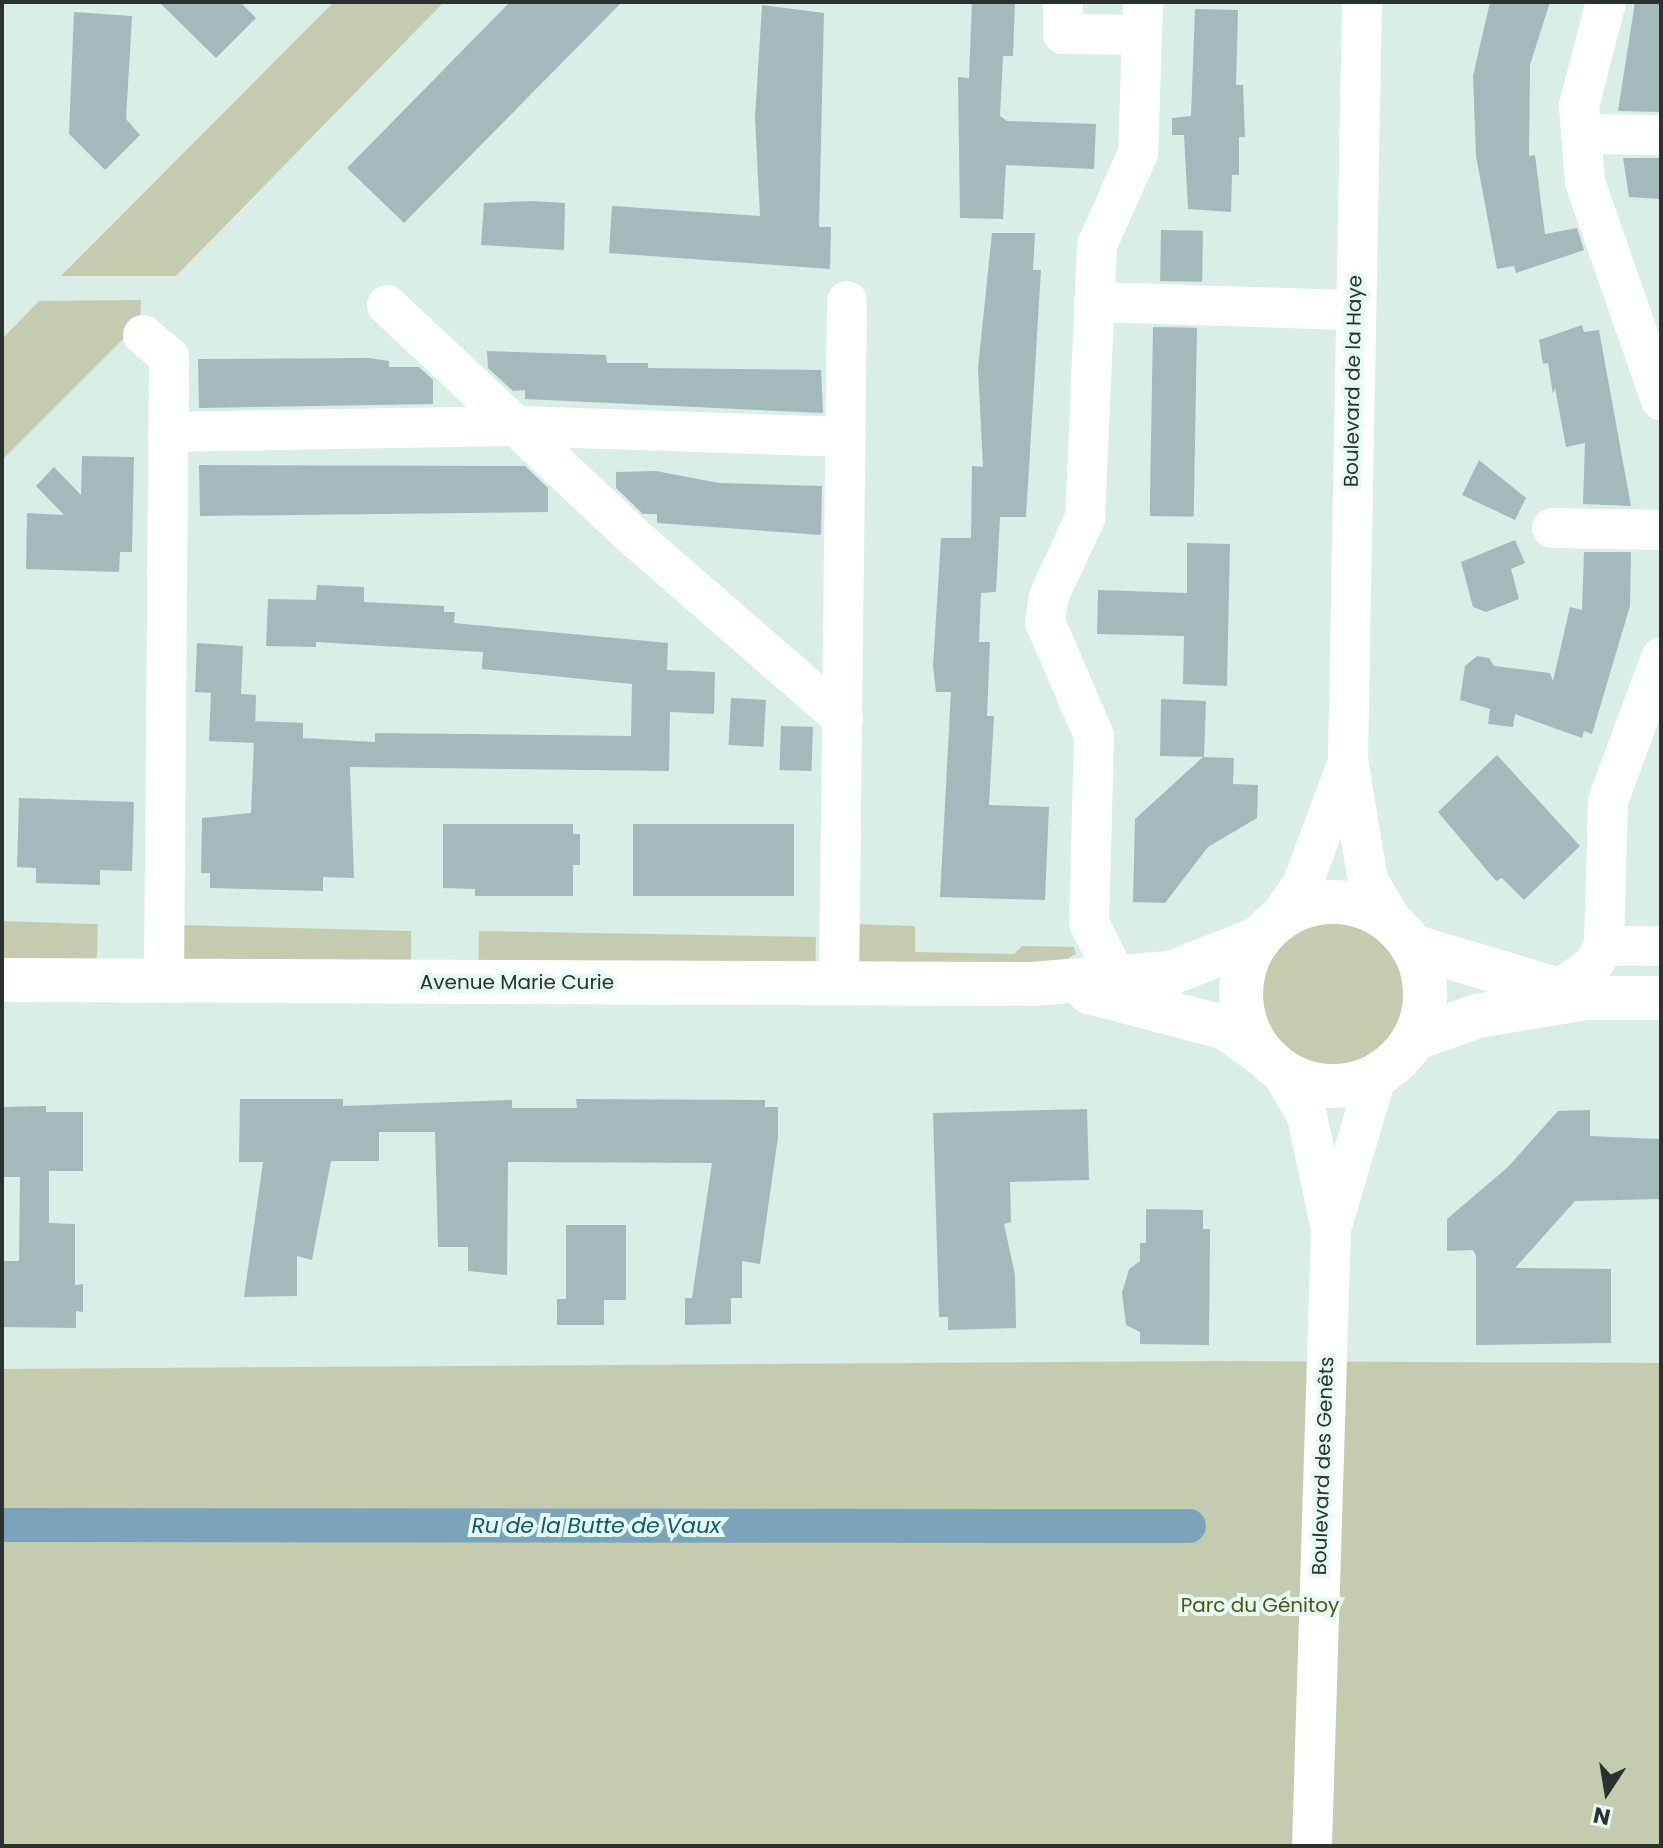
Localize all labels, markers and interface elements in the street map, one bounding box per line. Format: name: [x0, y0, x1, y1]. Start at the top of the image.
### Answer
street label: Boulevard de la Haye: [1339, 275, 1367, 487]
street label: Avenue Marie Curie: [420, 970, 614, 994]
street label: Boulevard des Genêts: [1307, 1356, 1339, 1576]
water label: Ru de la Butte de Vaux: [471, 1513, 721, 1539]
park label: Parc du Génitoy: [1181, 1593, 1339, 1617]
north arrow: [1567, 1752, 1647, 1832]
text: N: [1591, 1799, 1613, 1833]

